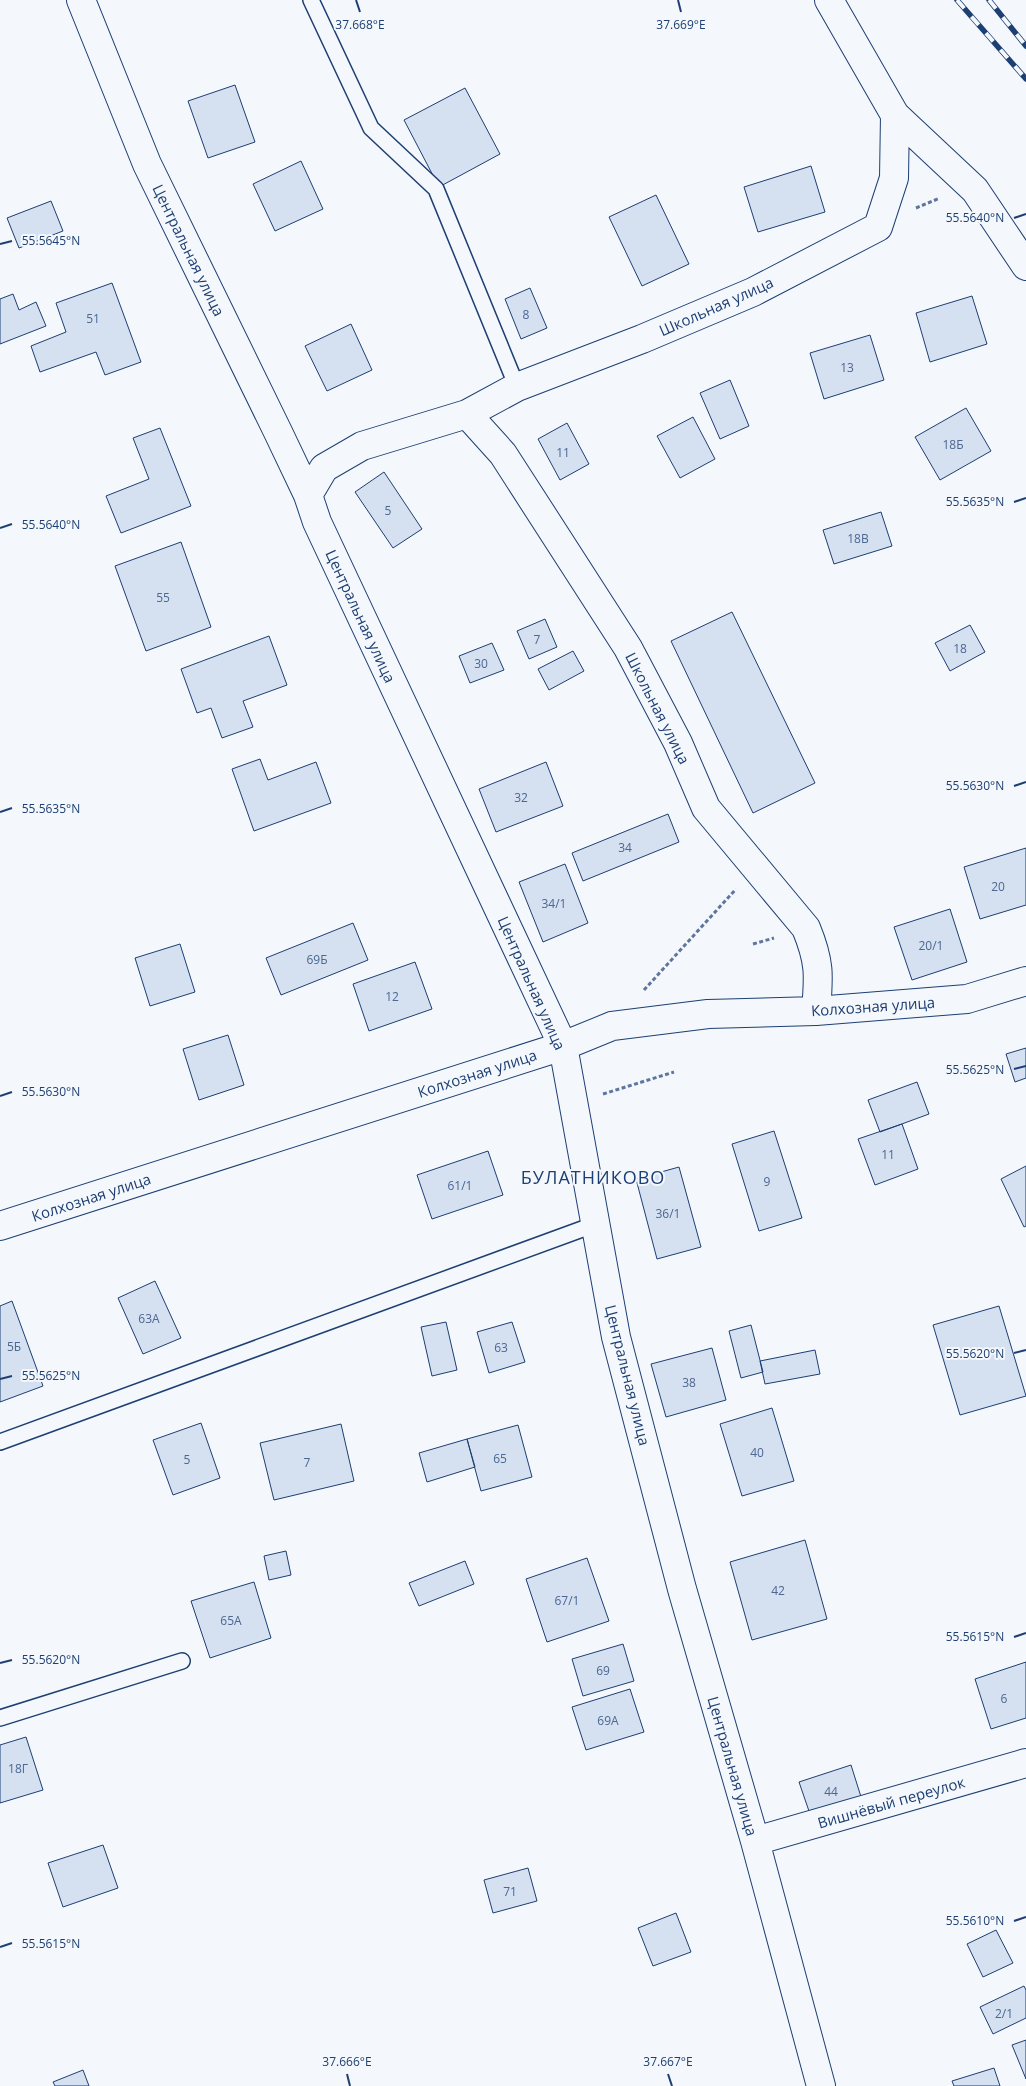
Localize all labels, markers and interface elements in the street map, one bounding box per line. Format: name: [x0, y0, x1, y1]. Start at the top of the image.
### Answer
text: 37.668°E: [335, 16, 385, 33]
text: 37.669°E: [656, 16, 706, 33]
street label: Центральная улица: [148, 181, 230, 319]
text: 55.5640°N: [946, 209, 1004, 226]
text: 55.5645°N: [22, 232, 80, 249]
street label: Школьная улица: [656, 272, 776, 340]
house number: 8: [523, 306, 530, 323]
house number: 51: [86, 310, 100, 327]
house number: 13: [840, 359, 854, 376]
house number: 18Б: [942, 436, 964, 453]
house number: 11: [556, 444, 570, 461]
text: 55.5635°N: [946, 493, 1004, 510]
house number: 5: [385, 502, 392, 519]
text: 55.5640°N: [22, 516, 80, 533]
house number: 18В: [847, 530, 869, 547]
street label: Центральная улица: [321, 546, 401, 686]
house number: 55: [156, 589, 170, 606]
house number: 7: [534, 631, 541, 648]
house number: 18: [953, 640, 967, 657]
street label: Школьная улица: [621, 649, 695, 767]
house number: 30: [474, 655, 488, 672]
text: 55.5630°N: [946, 777, 1004, 794]
house number: 32: [514, 789, 528, 806]
text: 55.5635°N: [22, 800, 80, 817]
house number: 34: [618, 839, 632, 856]
house number: 20: [991, 878, 1005, 895]
house number: 34/1: [542, 895, 566, 912]
street label: Центральная улица: [494, 913, 570, 1053]
house number: 20/1: [919, 937, 943, 954]
house number: 69Б: [306, 951, 328, 968]
house number: 12: [385, 988, 399, 1005]
street label: Колхозная улица: [810, 992, 936, 1020]
street label: Колхозная улица: [415, 1044, 539, 1102]
text: 55.5625°N: [946, 1061, 1004, 1078]
text: 55.5630°N: [22, 1083, 80, 1100]
house number: 11: [881, 1146, 895, 1163]
district label: БУЛАТНИКОВО: [521, 1165, 665, 1189]
street label: Колхозная улица: [29, 1168, 153, 1226]
house number: 9: [764, 1173, 771, 1190]
house number: 61/1: [448, 1177, 472, 1194]
house number: 36/1: [656, 1205, 680, 1222]
street label: Центральная улица: [601, 1303, 655, 1447]
house number: 63А: [138, 1310, 160, 1327]
house number: 5Б: [7, 1338, 21, 1355]
house number: 63: [494, 1339, 508, 1356]
text: 55.5620°N: [946, 1345, 1004, 1362]
text: 55.5625°N: [22, 1367, 80, 1384]
house number: 38: [682, 1374, 696, 1391]
house number: 40: [750, 1444, 764, 1461]
house number: 65: [493, 1450, 507, 1467]
house number: 5: [184, 1451, 191, 1468]
house number: 7: [304, 1454, 311, 1471]
house number: 42: [771, 1582, 785, 1599]
house number: 67/1: [555, 1592, 579, 1609]
house number: 65А: [220, 1612, 242, 1629]
text: 55.5615°N: [946, 1628, 1004, 1645]
text: 55.5620°N: [22, 1651, 80, 1668]
house number: 69: [596, 1662, 610, 1679]
house number: 6: [1001, 1690, 1008, 1707]
street label: Центральная улица: [703, 1694, 763, 1838]
house number: 69А: [597, 1712, 619, 1729]
house number: 18Г: [8, 1760, 28, 1777]
street label: Вишнёвый переулок: [815, 1771, 967, 1833]
house number: 44: [824, 1783, 838, 1800]
house number: 71: [503, 1883, 517, 1900]
text: 55.5610°N: [946, 1912, 1004, 1929]
text: 55.5615°N: [22, 1935, 80, 1952]
house number: 2/1: [995, 2005, 1013, 2022]
text: 37.666°E: [322, 2053, 372, 2070]
text: 37.667°E: [643, 2053, 693, 2070]

